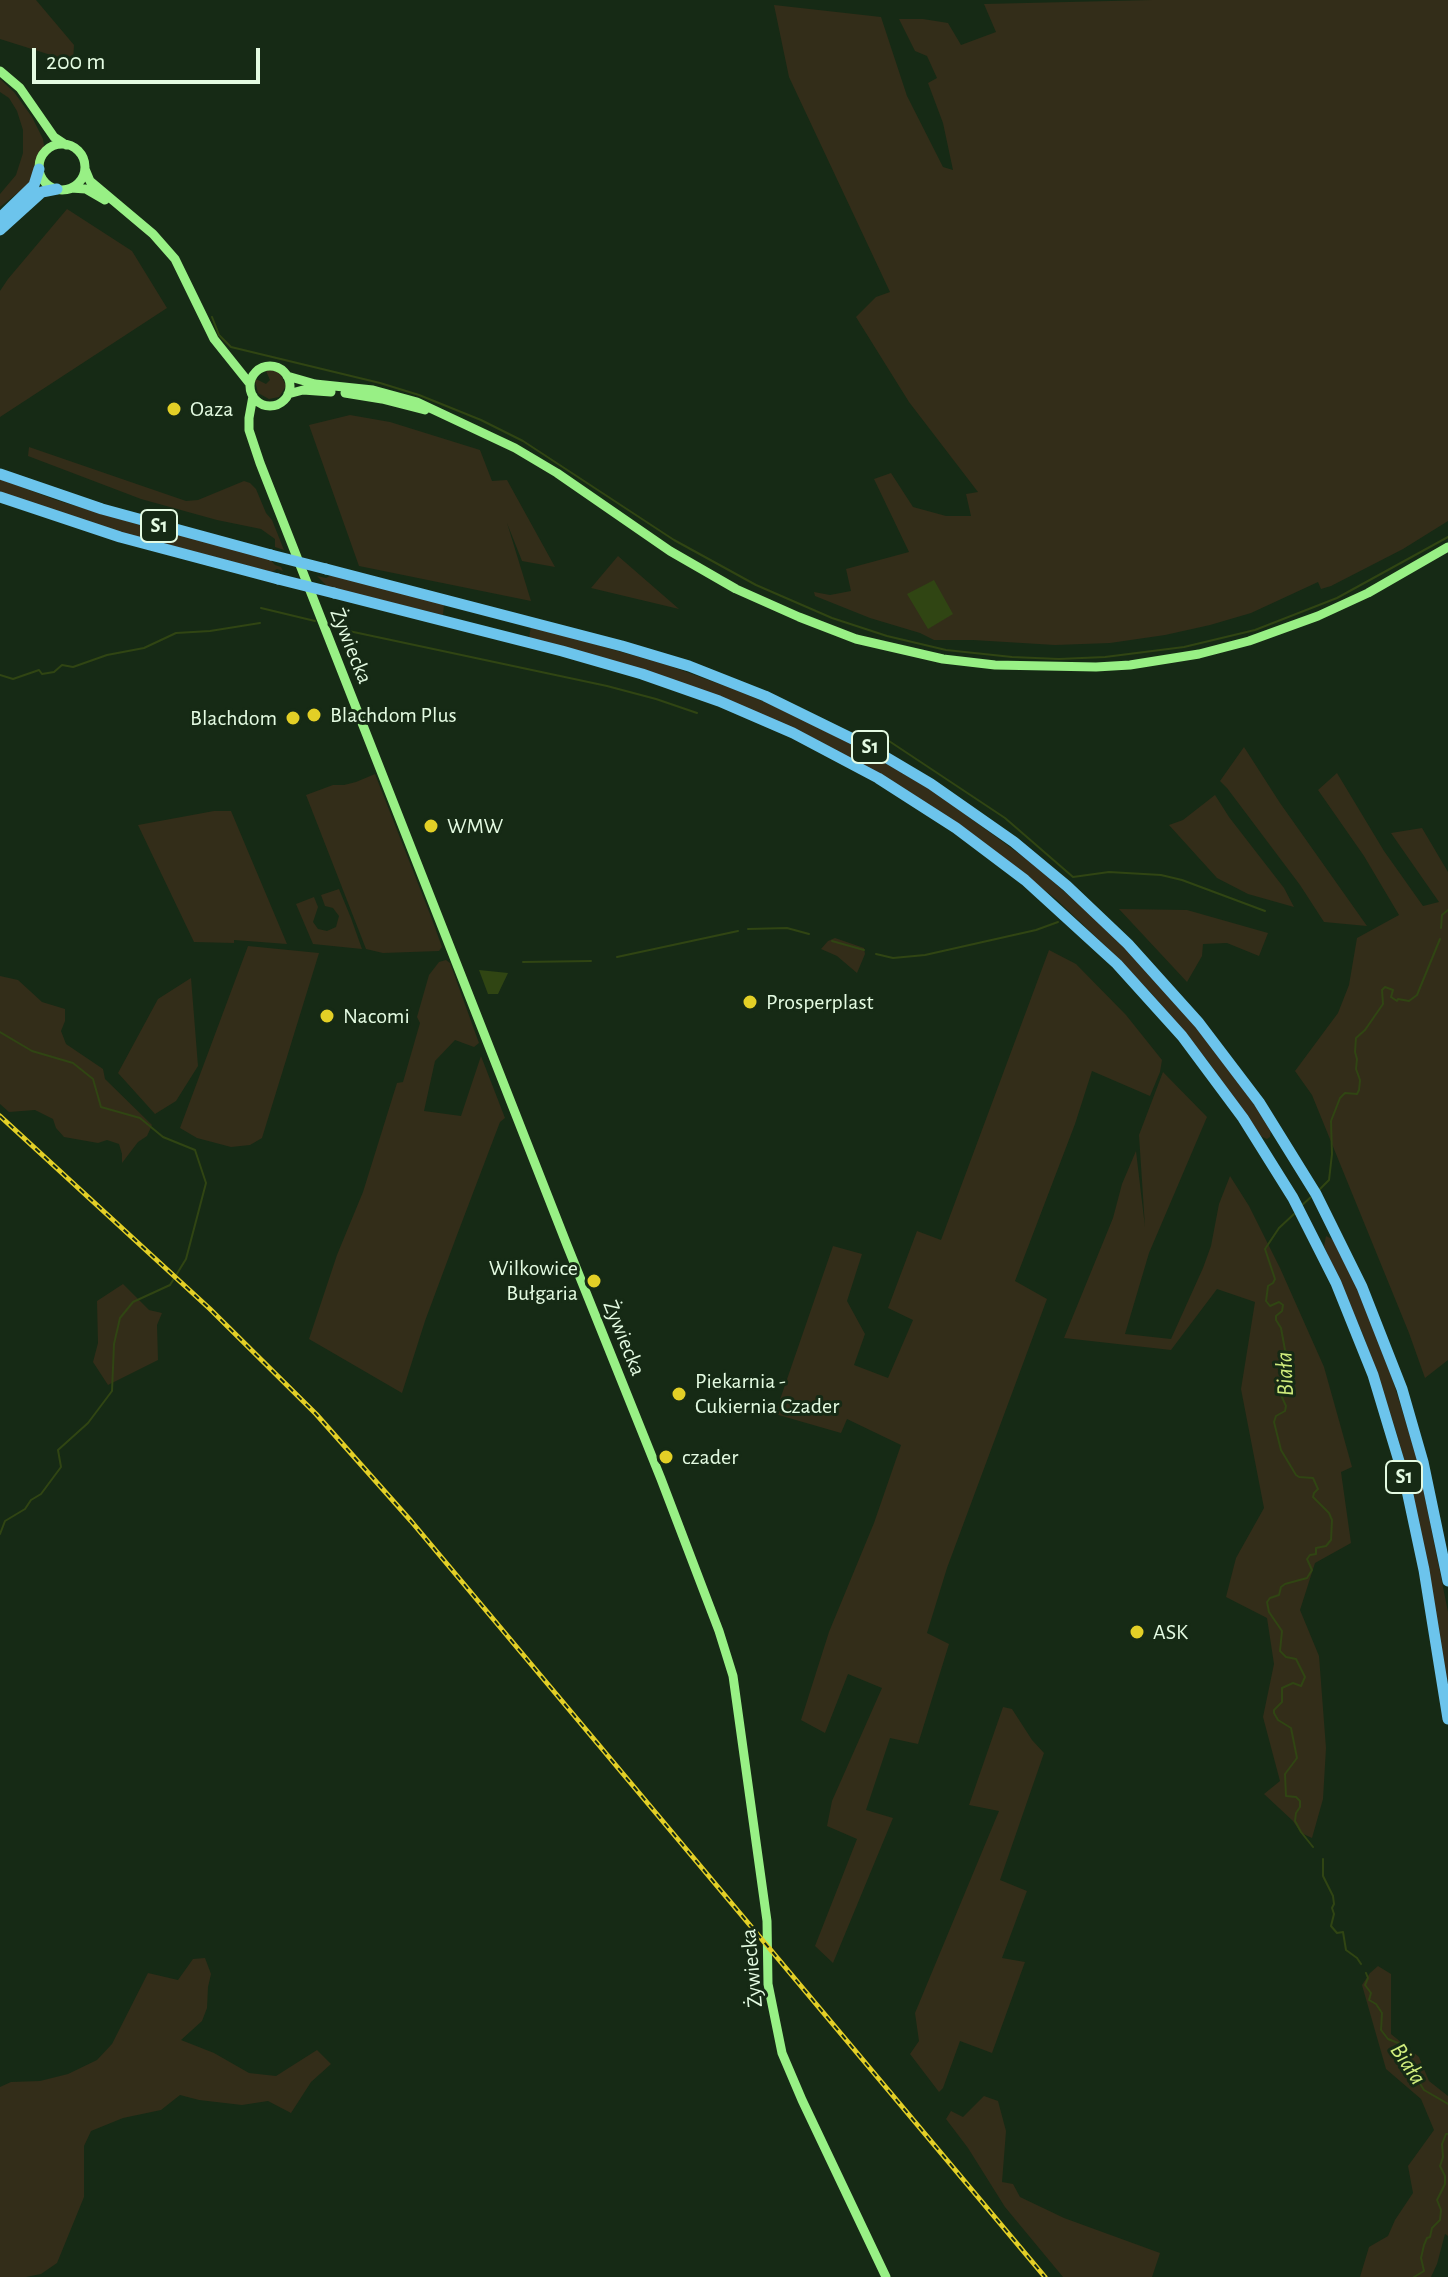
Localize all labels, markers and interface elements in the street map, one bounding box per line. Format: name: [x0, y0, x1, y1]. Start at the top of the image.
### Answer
scale bar: [36, 32, 264, 82]
text: 200 m: [46, 50, 105, 74]
place label: Oaza: [190, 396, 233, 422]
marker: Oaza: [165, 400, 183, 418]
road number: S1: [141, 510, 177, 542]
street label: Żywiecka: [324, 604, 378, 688]
place label: Blachdom Plus: [330, 702, 457, 728]
place label: Blachdom: [190, 705, 277, 731]
marker: Blachdom Plus: [305, 706, 323, 724]
marker: Blachdom: [284, 709, 302, 727]
road number: S1: [852, 731, 888, 763]
place label: WMW: [447, 813, 503, 839]
marker: WMW: [422, 817, 440, 835]
place label: Prosperplast: [766, 989, 874, 1015]
marker: Prosperplast: [741, 993, 759, 1011]
place label: Nacomi: [343, 1003, 410, 1029]
marker: Nacomi: [318, 1007, 336, 1025]
place label: Wilkowice Bułgaria: [489, 1255, 578, 1306]
marker: Wilkowice Bułgaria: [585, 1272, 603, 1290]
street label: Żywiecka: [597, 1296, 651, 1380]
water label: Biała: [1270, 1351, 1300, 1397]
place label: Piekarnia - Cukiernia Czader: [695, 1368, 839, 1420]
marker: Piekarnia - Cukiernia Czader: [670, 1385, 688, 1403]
place label: czader: [682, 1444, 738, 1470]
marker: czader: [657, 1448, 675, 1466]
road number: S1: [1386, 1461, 1422, 1493]
place label: ASK: [1153, 1619, 1188, 1645]
marker: ASK: [1128, 1623, 1146, 1641]
street label: Żywiecka: [735, 1927, 769, 2009]
water label: Biała: [1384, 2038, 1432, 2090]

